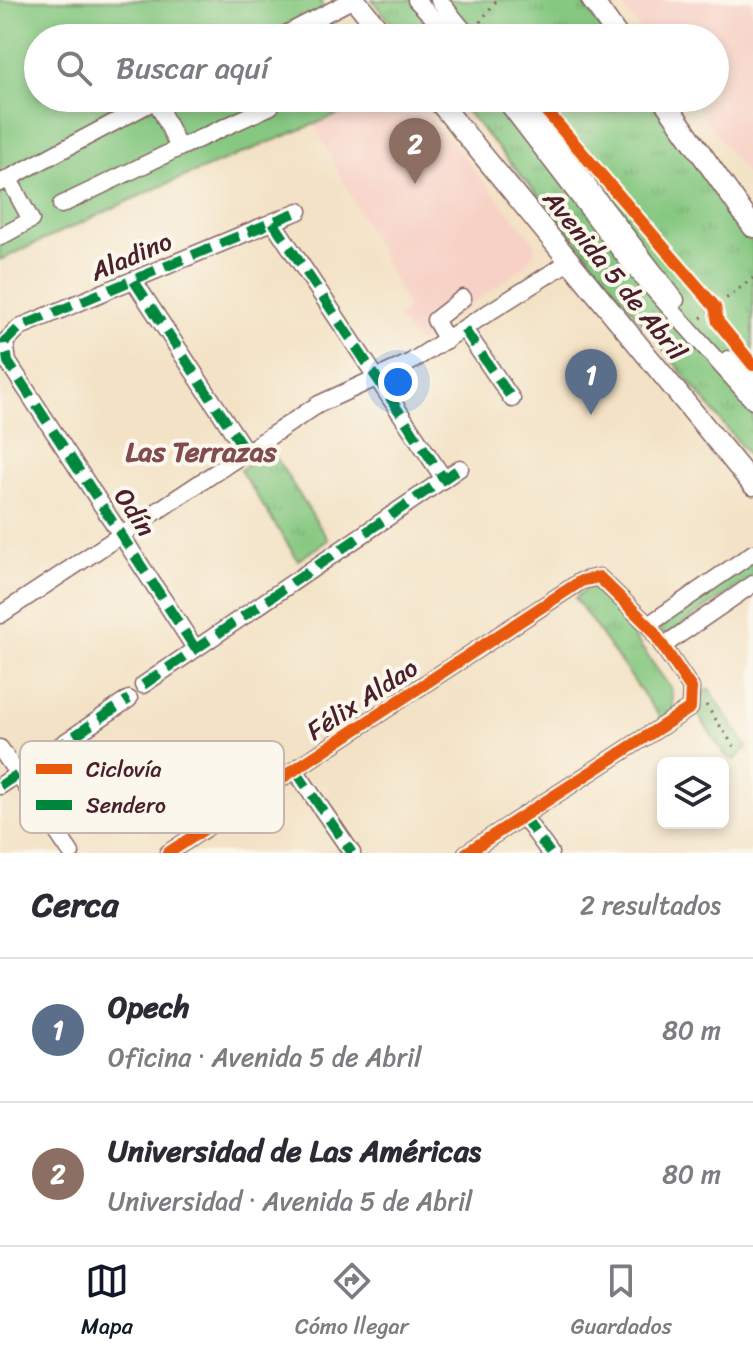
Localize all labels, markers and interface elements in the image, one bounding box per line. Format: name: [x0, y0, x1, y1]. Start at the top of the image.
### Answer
search box: [24, 24, 729, 112]
text: Buscar aquí: [116, 41, 269, 95]
icon: search: [52, 46, 96, 90]
pin: 2: [389, 118, 441, 184]
street label: Avenida 5 de Abril: [530, 178, 699, 371]
street label: Aladino: [82, 218, 179, 294]
pin: 1: [565, 349, 617, 415]
your location: [378, 362, 418, 402]
district label: Las Terrazas: [125, 427, 278, 476]
street label: Odín: [102, 478, 168, 546]
street label: Félix Aldao: [297, 645, 428, 753]
legend: [20, 741, 284, 833]
text: Ciclovía: [86, 750, 162, 789]
map controls: [657, 757, 729, 829]
button: layers: [657, 757, 729, 829]
text: Sendero: [86, 786, 166, 825]
text: Cerca: [32, 875, 119, 935]
text: 2 resultados: [580, 882, 721, 928]
text: Opech: [108, 980, 189, 1034]
text: 1: [52, 1007, 64, 1053]
text: 80 m: [662, 1007, 721, 1053]
text: Oficina · Avenida 5 de Abril: [108, 1034, 422, 1080]
text: Universidad de Las Américas: [108, 1124, 481, 1178]
text: 2: [50, 1151, 66, 1197]
text: 80 m: [662, 1151, 721, 1197]
text: Universidad · Avenida 5 de Abril: [108, 1178, 472, 1224]
tab: Mapa: [81, 1259, 133, 1346]
tab: Cómo llegar: [295, 1259, 409, 1346]
tab: Guardados: [571, 1259, 672, 1346]

